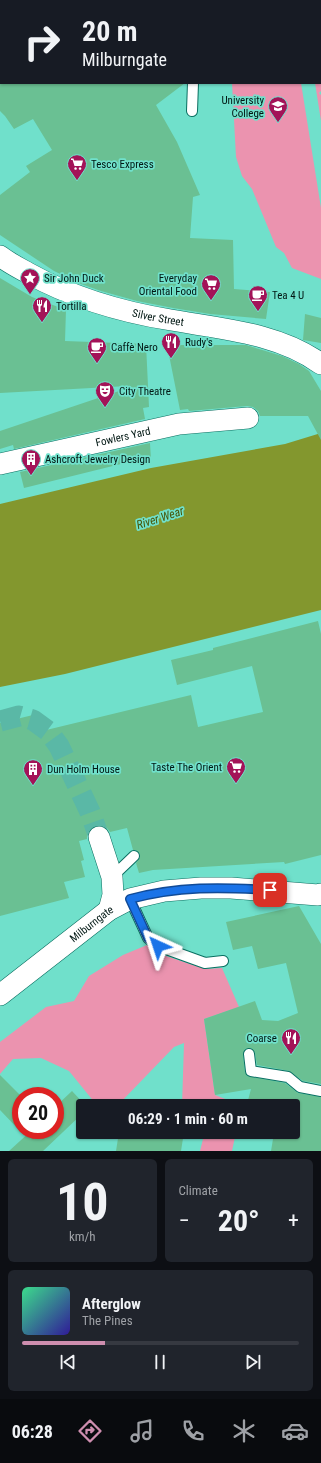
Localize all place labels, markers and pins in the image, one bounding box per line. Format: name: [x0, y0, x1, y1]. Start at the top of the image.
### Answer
place label: University College: [221, 94, 264, 120]
school or university icon: University College: [267, 95, 289, 123]
supermarket icon: Tesco Express: [66, 153, 88, 181]
place label: Tesco Express: [91, 158, 154, 171]
place icon: Sir John Duck: [19, 267, 41, 295]
place label: Sir John Duck: [44, 272, 104, 285]
place label: Everyday Oriental Food: [139, 272, 197, 298]
supermarket icon: Everyday Oriental Food: [200, 273, 222, 301]
cafe icon: Tea 4 U: [247, 284, 269, 312]
place label: Tea 4 U: [272, 289, 304, 302]
restaurant icon: Tortilla: [31, 295, 53, 323]
place label: Tortilla: [56, 300, 86, 313]
restaurant icon: Rudy's: [160, 331, 182, 359]
cafe icon: Caffè Nero: [86, 336, 108, 364]
place label: Rudy's: [185, 336, 213, 349]
place label: Caffè Nero: [111, 341, 158, 354]
theatre icon: City Theatre: [94, 380, 116, 408]
place label: City Theatre: [119, 385, 171, 398]
building icon: Ashcroft Jewelry Design: [20, 448, 42, 476]
place label: Ashcroft Jewelry Design: [45, 453, 150, 466]
supermarket icon: Taste The Orient: [225, 756, 247, 784]
building icon: Dun Holm House: [22, 758, 44, 786]
place label: Taste The Orient: [151, 761, 222, 774]
place label: Dun Holm House: [47, 763, 120, 776]
pin: [253, 873, 287, 907]
restaurant icon: Coarse: [280, 1027, 302, 1055]
place label: Coarse: [246, 1032, 277, 1045]

